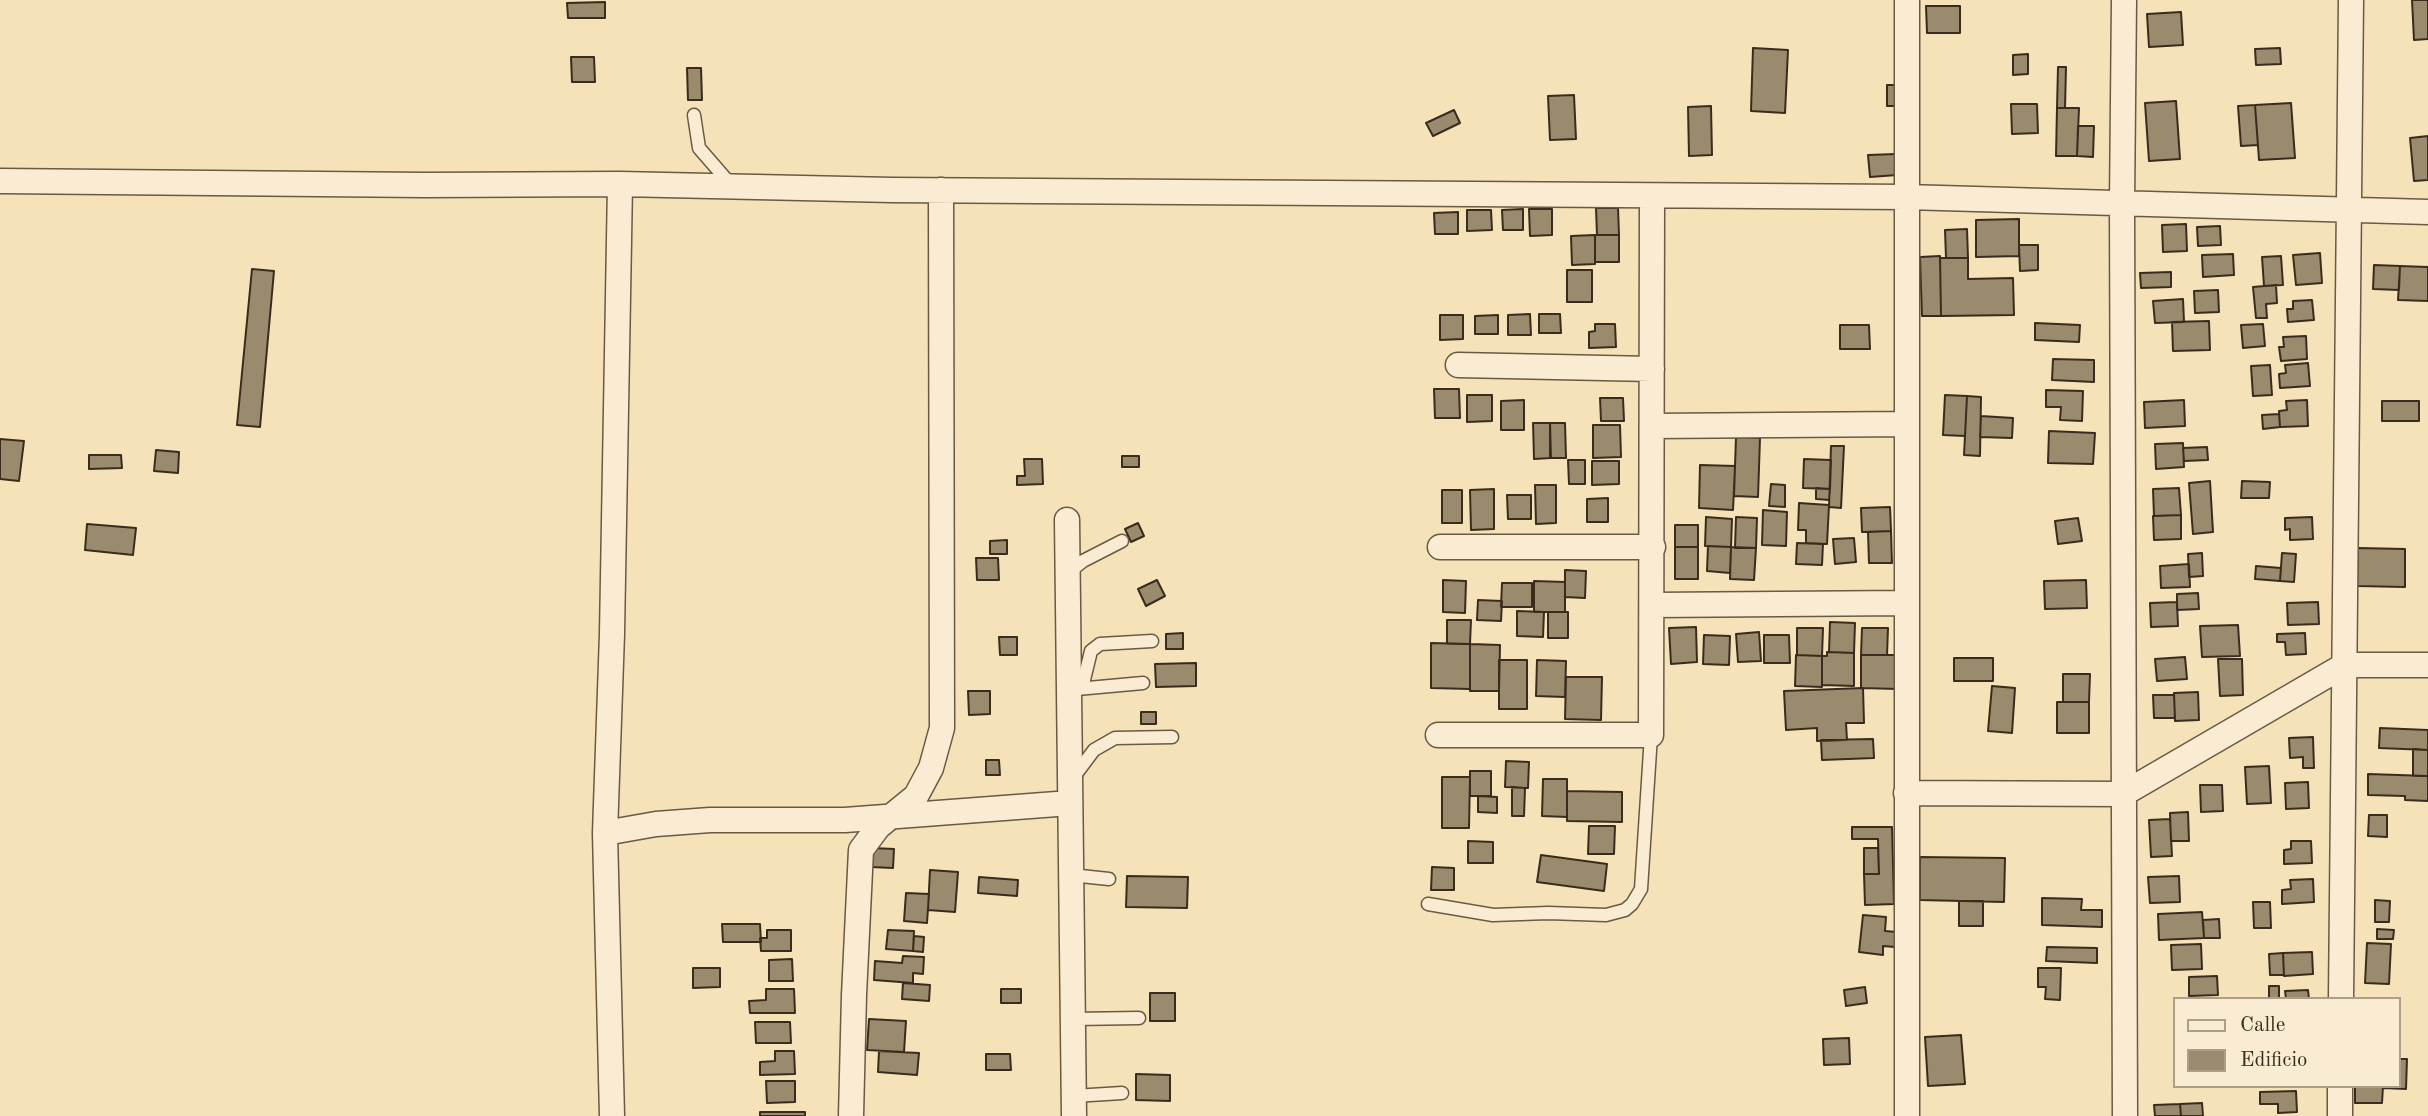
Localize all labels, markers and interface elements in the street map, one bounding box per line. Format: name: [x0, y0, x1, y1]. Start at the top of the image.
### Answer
legend: [2172, 997, 2400, 1088]
text: Calle: [2240, 1015, 2285, 1036]
text: Edificio: [2240, 1050, 2308, 1071]

